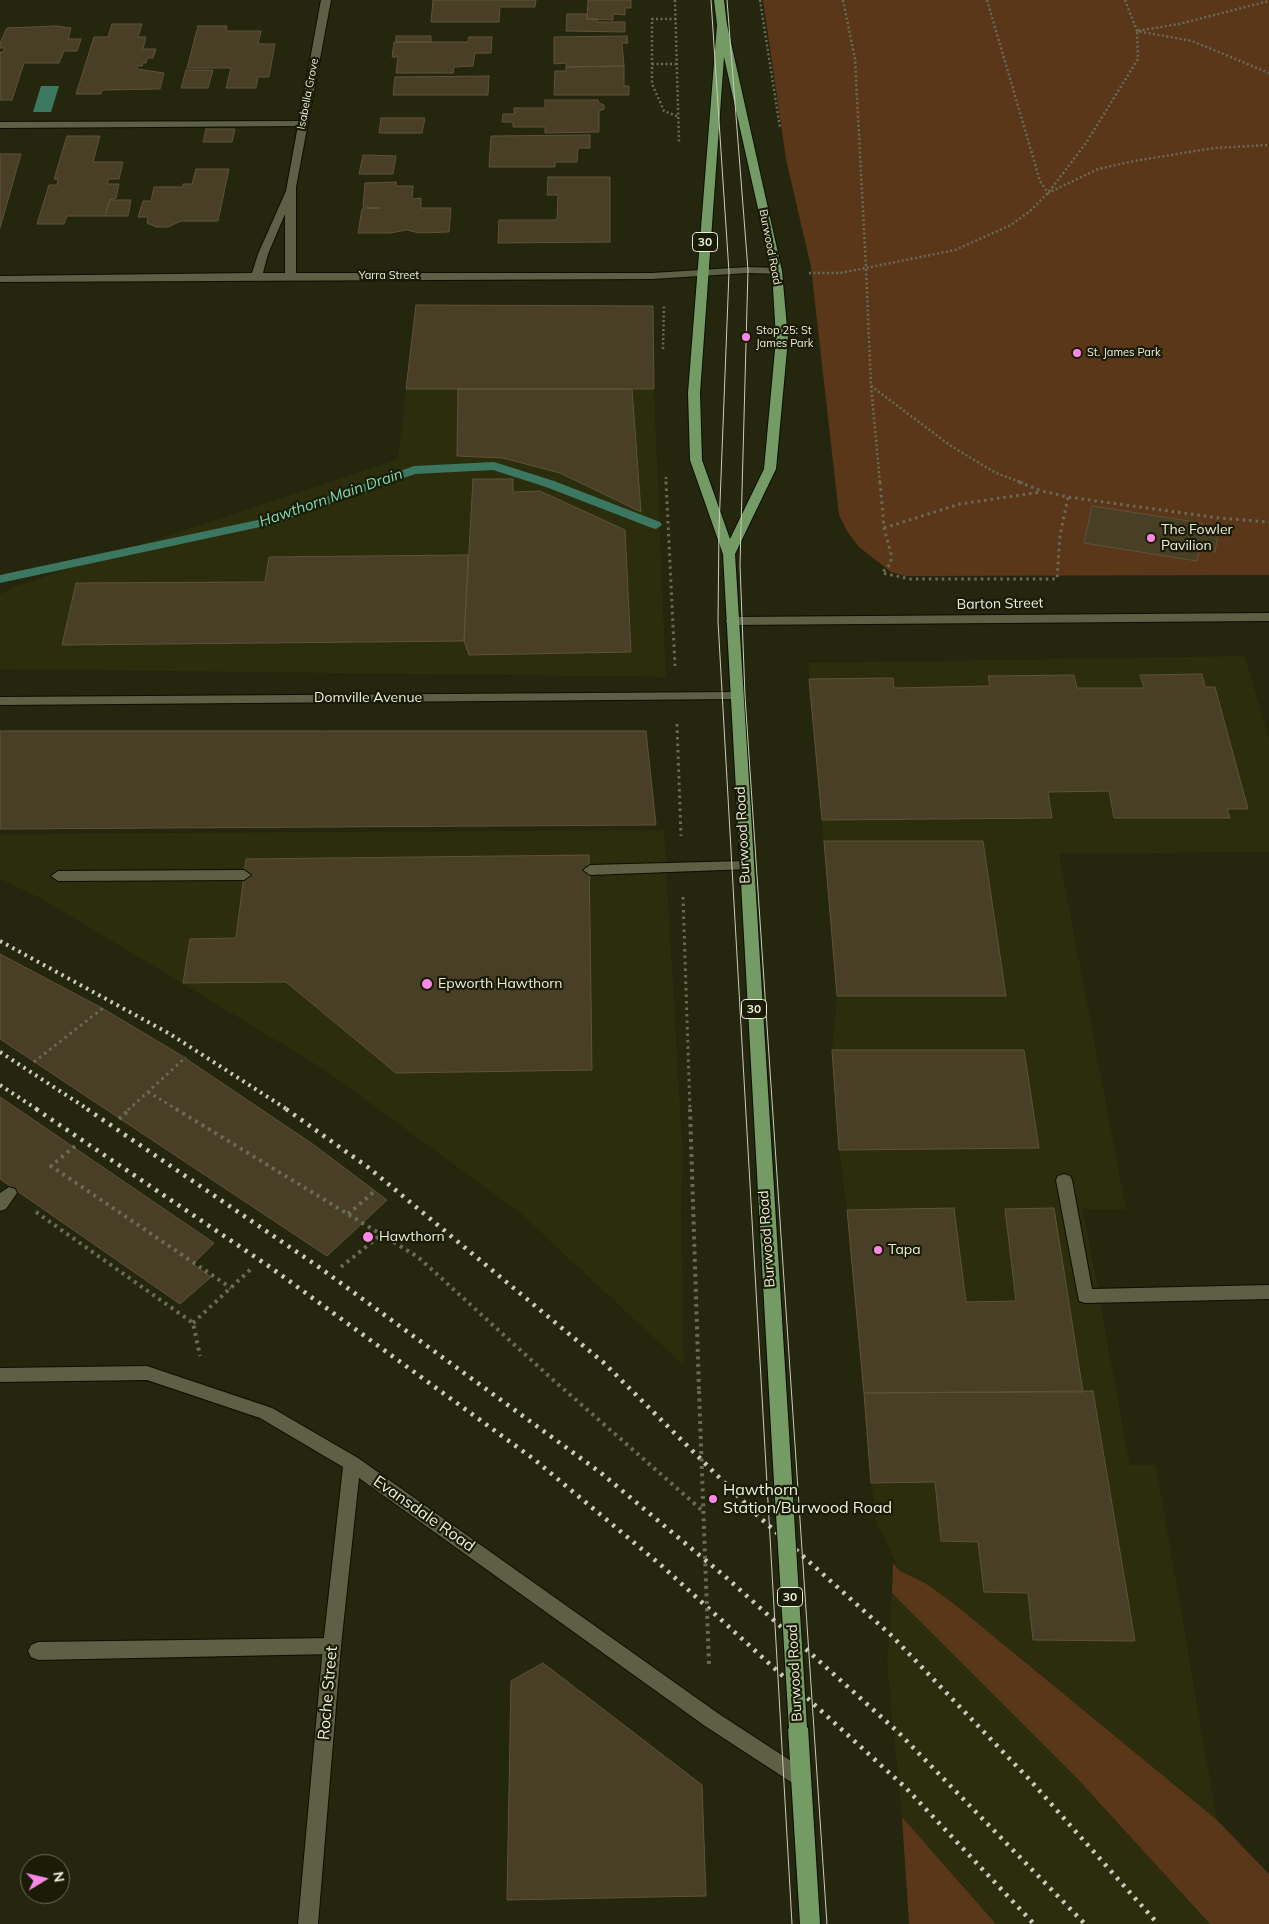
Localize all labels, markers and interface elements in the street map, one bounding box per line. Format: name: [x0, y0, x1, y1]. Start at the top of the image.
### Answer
street label: Isabella Grove: [295, 57, 321, 131]
street label: Burwood Road: [756, 208, 784, 286]
road number: 30: [692, 232, 718, 252]
street label: Yarra Street: [359, 269, 419, 283]
place label: Stop 25: St James Park: [756, 324, 813, 350]
marker: Stop 25: St James Park: [740, 331, 752, 343]
place label: St. James Park: [1087, 346, 1161, 360]
marker: St. James Park: [1071, 347, 1083, 359]
water label: Hawthorn Main Drain: [257, 465, 405, 531]
place label: The Fowler Pavilion: [1161, 522, 1233, 554]
marker: The Fowler Pavilion: [1145, 532, 1157, 544]
street label: Barton Street: [956, 595, 1044, 613]
street label: Domville Avenue: [314, 690, 422, 706]
street label: Burwood Road: [732, 786, 754, 884]
place label: Epworth Hawthorn: [438, 976, 563, 992]
marker: Epworth Hawthorn: [420, 977, 434, 991]
road number: 30: [742, 1000, 766, 1019]
street label: Burwood Road: [755, 1190, 779, 1288]
place label: Hawthorn: [379, 1229, 445, 1245]
marker: Hawthorn: [361, 1230, 375, 1244]
place label: Tapa: [888, 1242, 921, 1258]
marker: Tapa: [872, 1244, 884, 1256]
street label: Evansdale Road: [369, 1472, 479, 1556]
place label: Hawthorn Station/Burwood Road: [723, 1480, 892, 1518]
marker: Hawthorn Station/Burwood Road: [707, 1493, 719, 1505]
road number: 30: [778, 1588, 802, 1606]
street label: Burwood Road: [784, 1624, 806, 1722]
street label: Roche Street: [314, 1645, 342, 1741]
north arrow: [20, 1854, 70, 1904]
text: N: [49, 1870, 69, 1883]

